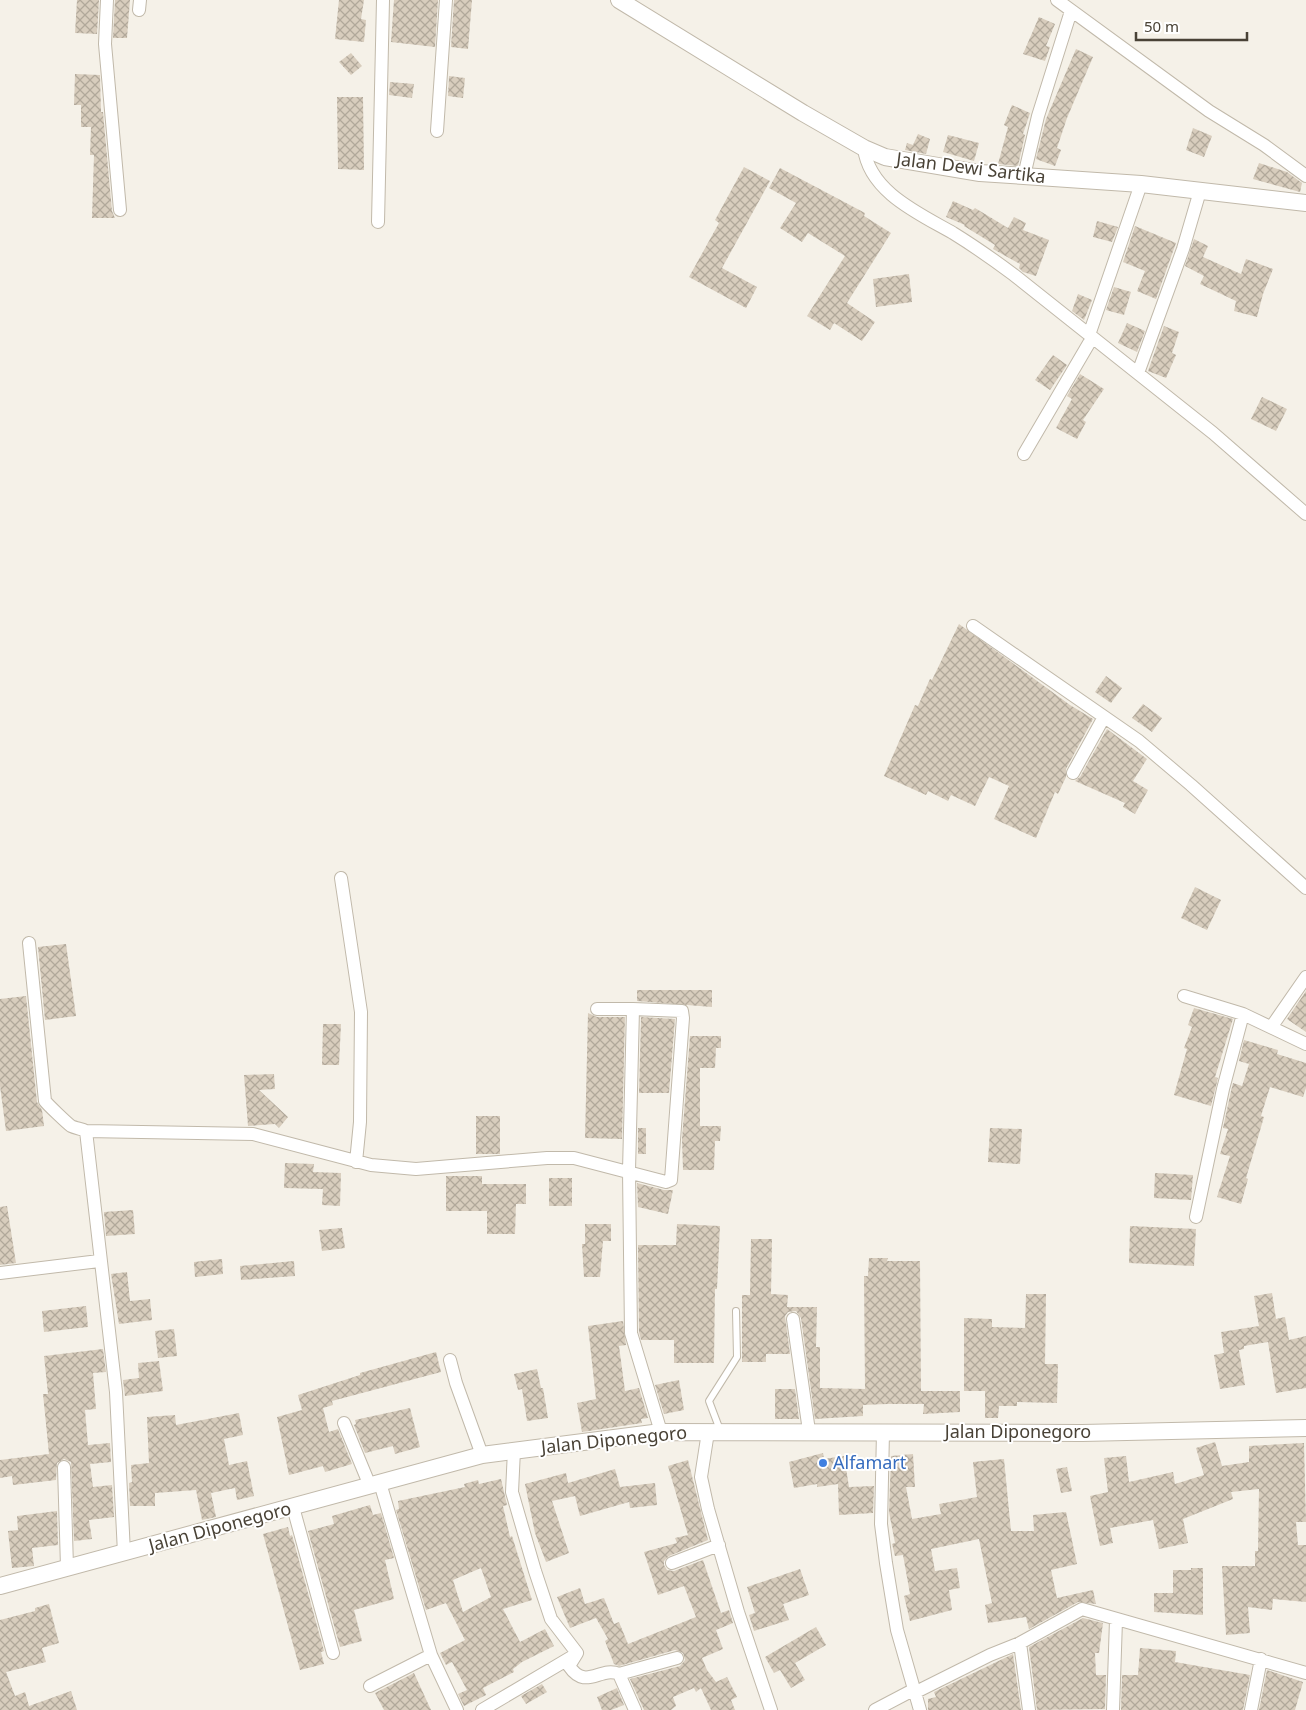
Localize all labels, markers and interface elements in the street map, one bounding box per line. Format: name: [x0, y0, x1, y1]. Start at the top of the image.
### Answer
scale bar: [1136, 10, 1247, 42]
text: 50 m: [1144, 16, 1179, 36]
street label: Jalan Dewi Sartika: [893, 146, 1047, 188]
street label: Jalan Diponegoro: [538, 1419, 688, 1459]
street label: Jalan Diponegoro: [943, 1419, 1091, 1443]
place label: Alfamart: [833, 1450, 907, 1474]
marker: Alfamart: [817, 1457, 829, 1469]
street label: Jalan Diponegoro: [144, 1495, 294, 1557]

